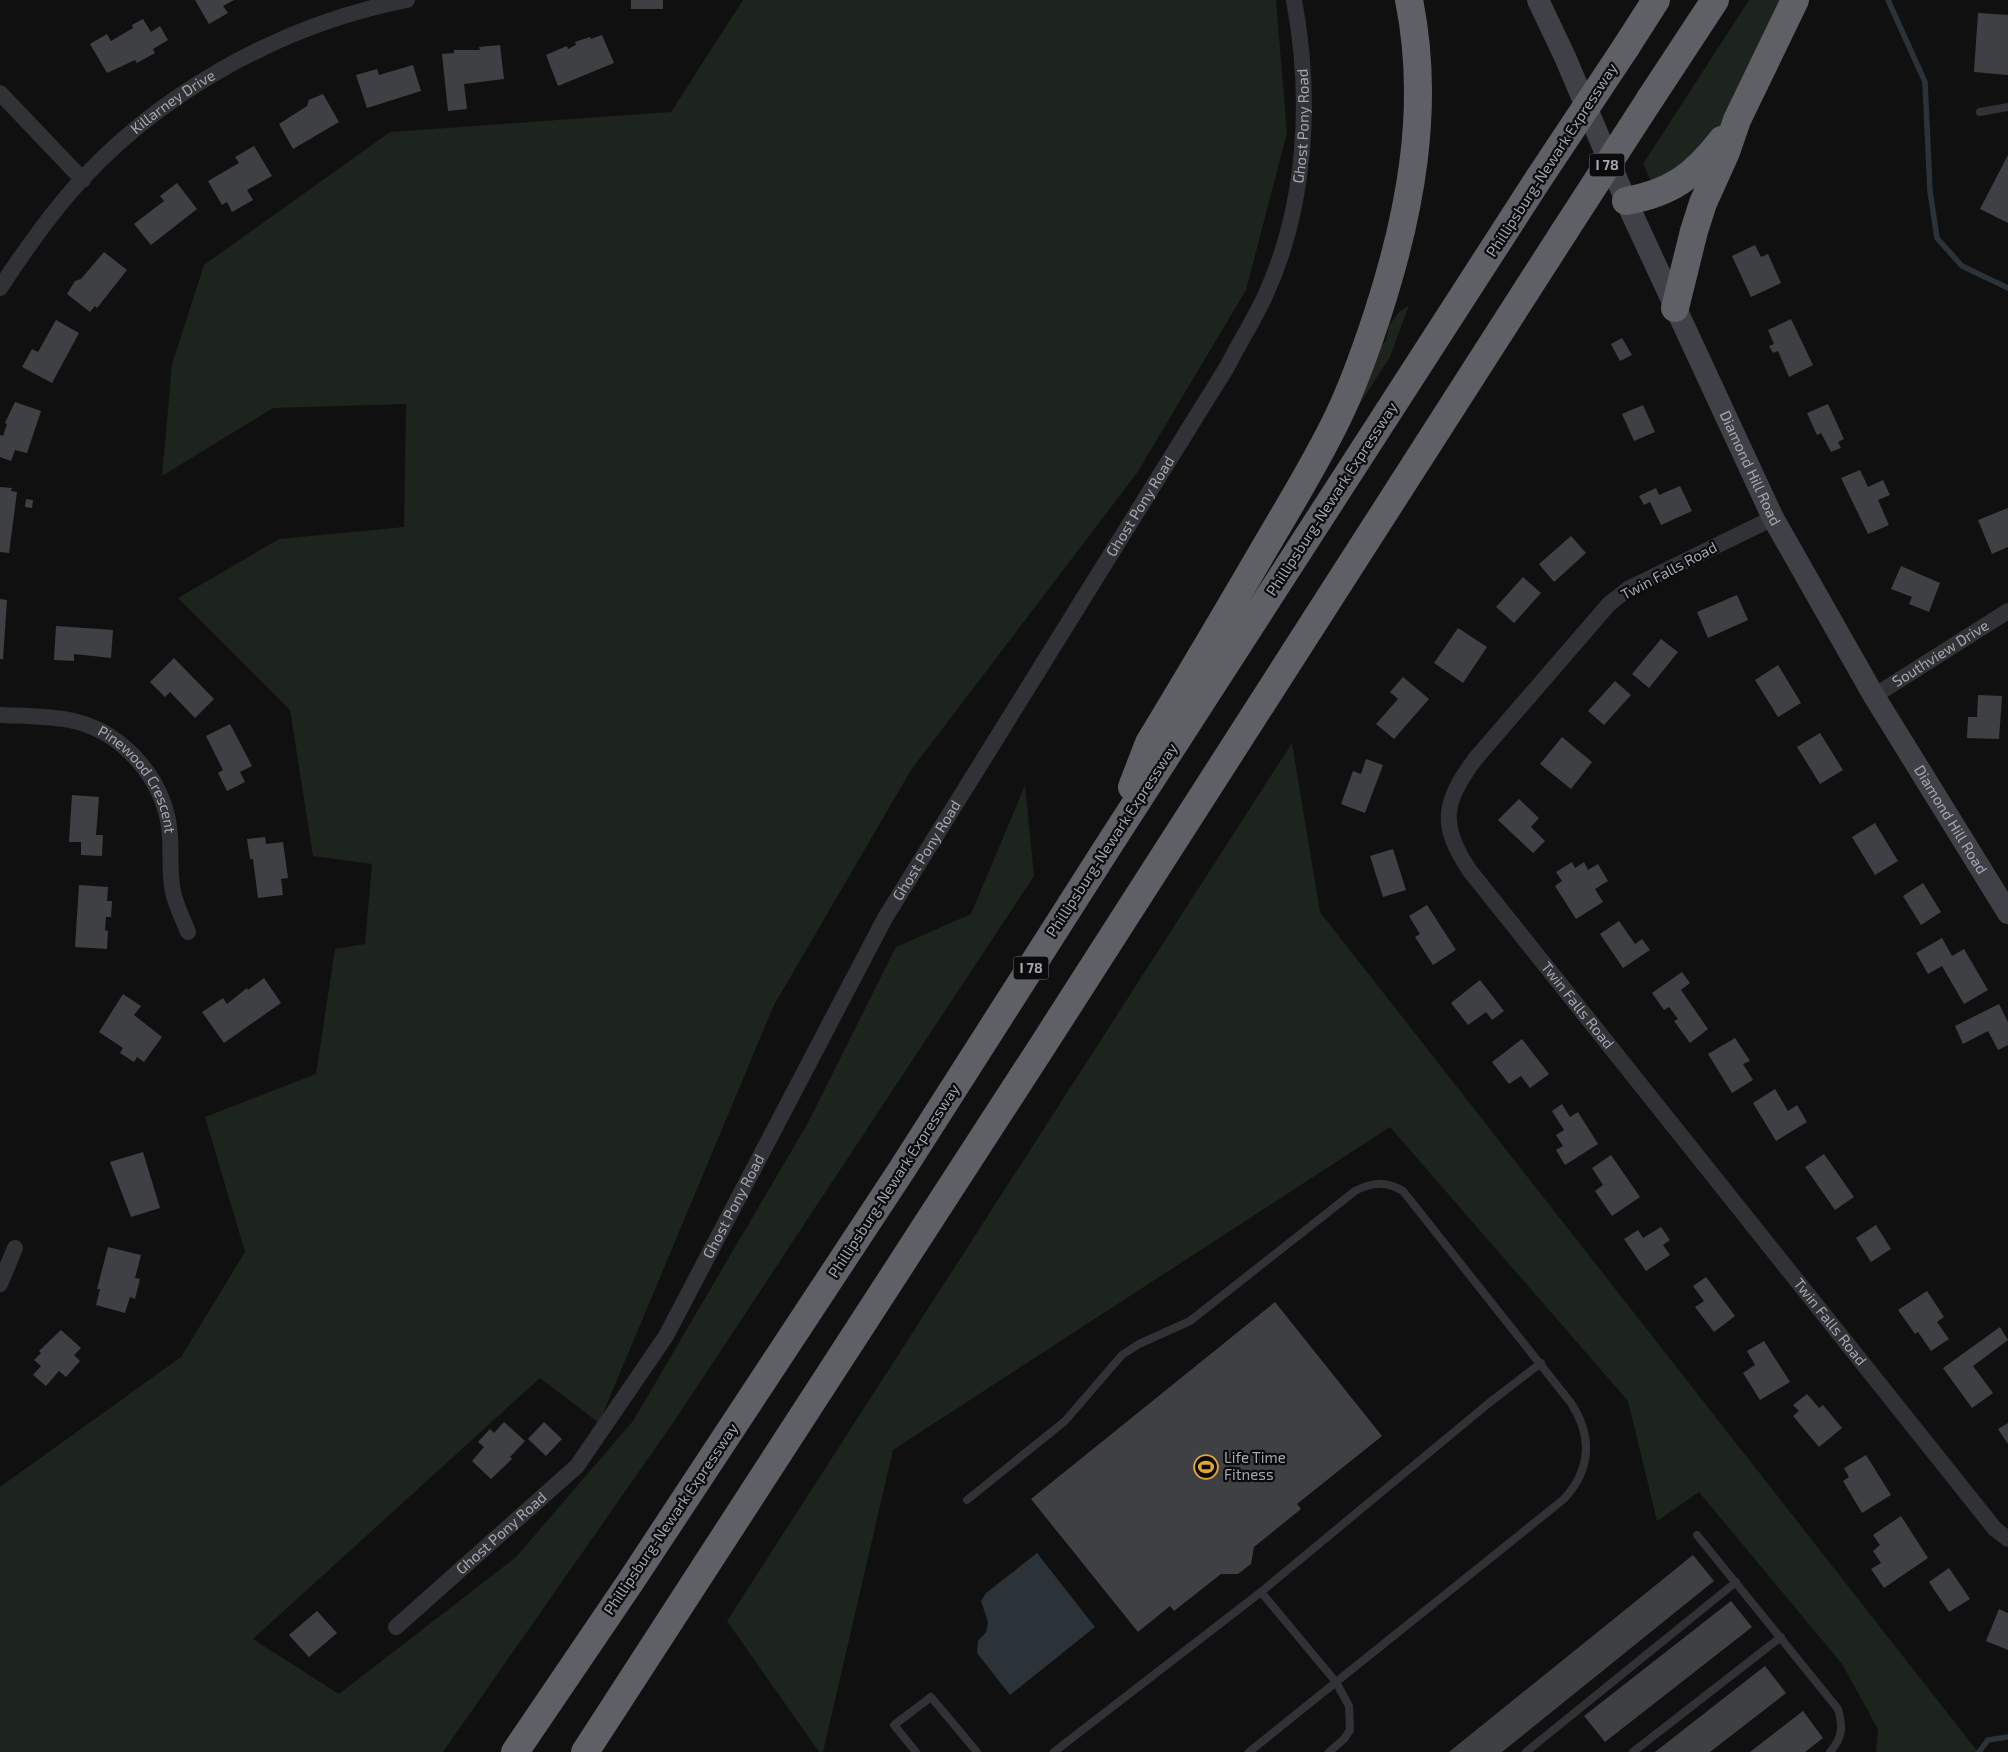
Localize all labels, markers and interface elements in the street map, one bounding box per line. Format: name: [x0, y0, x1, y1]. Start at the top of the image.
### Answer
street label: Phillipsburg-Newark Expressway: [1482, 59, 1621, 260]
street label: Killarney Drive: [126, 65, 218, 137]
street label: Ghost Pony Road: [1288, 68, 1312, 184]
road number: I 78: [1590, 154, 1624, 176]
street label: Phillipsburg-Newark Expressway: [1262, 398, 1401, 599]
street label: Diamond Hill Road: [1716, 407, 1785, 528]
street label: Ghost Pony Road: [1102, 452, 1178, 560]
street label: Twin Falls Road: [1617, 537, 1720, 603]
street label: Southview Drive: [1889, 616, 1992, 690]
street label: Pinewood Crescent: [95, 721, 180, 834]
street label: Phillipsburg-Newark Expressway: [1042, 739, 1181, 940]
street label: Diamond Hill Road: [1911, 762, 1992, 877]
street label: Ghost Pony Road: [888, 797, 964, 904]
road number: I 78: [1014, 956, 1048, 980]
street label: Twin Falls Road: [1538, 958, 1618, 1052]
street label: Phillipsburg-Newark Expressway: [824, 1080, 963, 1281]
street label: Ghost Pony Road: [698, 1151, 768, 1261]
street label: Twin Falls Road: [1790, 1274, 1871, 1369]
street label: Phillipsburg-Newark Expressway: [599, 1419, 741, 1618]
place label: Life Time Fitness: [1224, 1448, 1286, 1483]
sports icon: Life Time Fitness: [1193, 1454, 1219, 1480]
street label: Ghost Pony Road: [452, 1488, 550, 1577]

